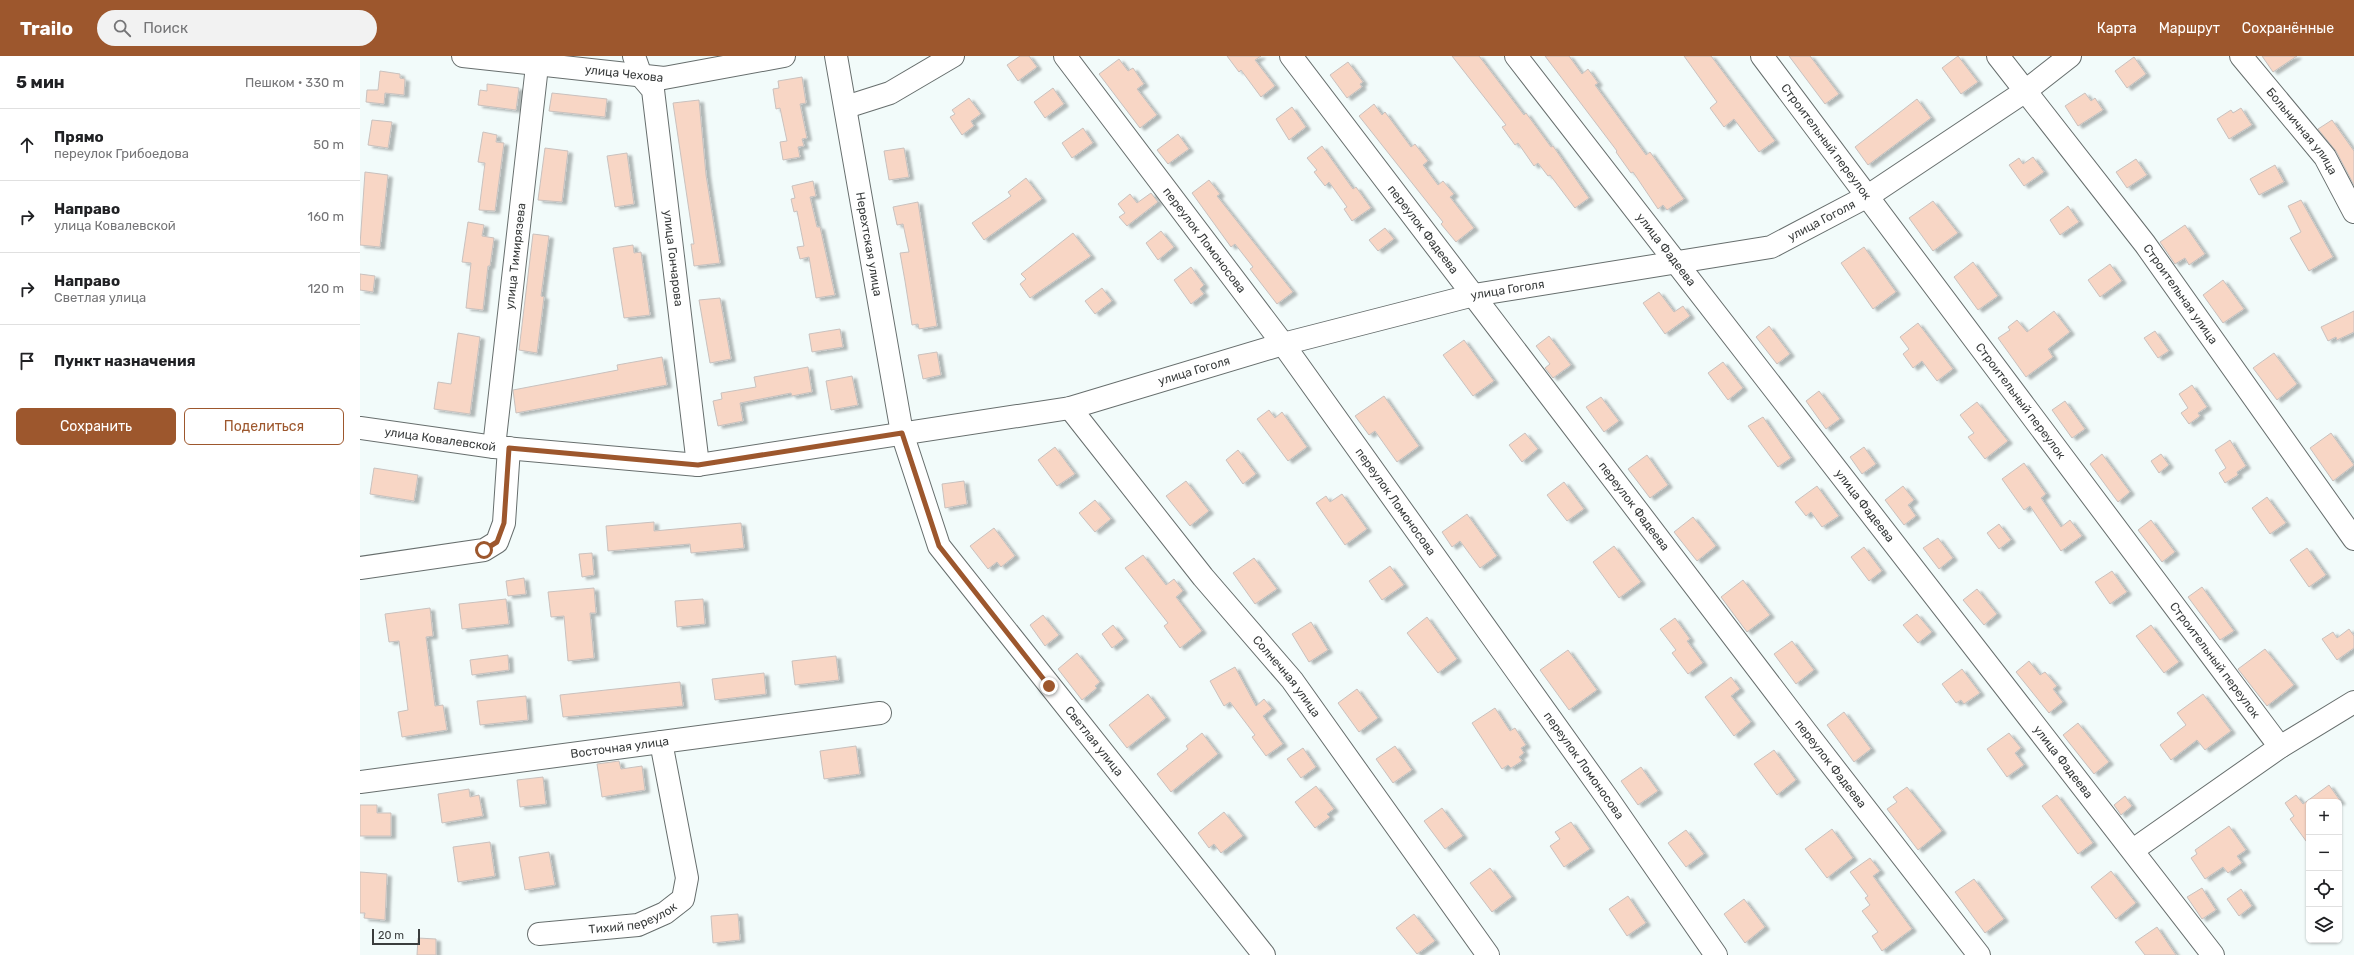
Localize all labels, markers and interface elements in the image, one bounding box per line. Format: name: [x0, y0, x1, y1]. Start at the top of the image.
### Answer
search box: [97, 10, 377, 46]
text: Trailo: [20, 17, 73, 40]
icon: search: [111, 17, 133, 39]
text: Поиск: [143, 19, 188, 37]
text: Карта: [2097, 20, 2137, 37]
text: Маршрут: [2159, 20, 2220, 37]
text: Сохранённые: [2242, 20, 2334, 37]
street label: улица Чехова: [584, 62, 664, 85]
text: 5 мин: [16, 72, 65, 92]
text: Пешком · 330 m: [245, 75, 344, 90]
street label: Строительный переулок: [1778, 81, 1875, 203]
street label: Больничная улица: [2264, 85, 2340, 177]
text: Прямо: [54, 128, 104, 146]
icon: ahead: [16, 134, 38, 156]
text: 50 m: [313, 137, 344, 152]
text: переулок Грибоедова: [54, 146, 189, 161]
street label: переулок Фадеева: [1385, 182, 1461, 277]
street label: переулок Ломоносова: [1160, 185, 1249, 296]
street label: Нерехтская улица: [853, 191, 885, 297]
street label: улица Гоголя: [1785, 197, 1858, 244]
text: Направо: [54, 200, 120, 218]
street label: улица Тимирязева: [503, 202, 529, 310]
icon: right: [16, 206, 38, 228]
text: 160 m: [308, 209, 344, 224]
street label: улица Гончарова: [660, 209, 686, 307]
street label: улица Фадеева: [1633, 210, 1699, 289]
text: улица Ковалевской: [54, 218, 176, 233]
street label: Строительная улица: [2140, 241, 2221, 347]
text: Направо: [54, 272, 120, 290]
street label: улица Гоголя: [1469, 277, 1545, 303]
icon: right: [16, 278, 38, 300]
text: 120 m: [308, 281, 344, 296]
text: Светлая улица: [54, 290, 146, 305]
street label: Строительный переулок: [1973, 340, 2069, 462]
icon: arrive: [16, 350, 38, 372]
text: Пункт назначения: [54, 352, 196, 370]
street label: улица Гоголя: [1156, 353, 1232, 388]
button: Сохранить: [16, 408, 176, 445]
button: Поделиться: [184, 408, 344, 445]
street label: улица Ковалевской: [384, 425, 497, 454]
street label: переулок Ломоносова: [1353, 445, 1439, 558]
street label: переулок Фадеева: [1596, 459, 1672, 553]
street label: улица Фадеева: [1832, 466, 1897, 545]
route start: [475, 541, 493, 559]
street label: Строительный переулок: [2167, 599, 2263, 721]
street label: Солнечная улица: [1250, 633, 1323, 720]
route end: [1040, 677, 1058, 695]
street label: Светлая улица: [1062, 703, 1126, 779]
street label: переулок Ломоносова: [1541, 709, 1627, 822]
street label: переулок Фадеева: [1792, 717, 1869, 811]
street label: улица Фадеева: [2031, 723, 2096, 801]
street label: Восточная улица: [570, 734, 670, 761]
map controls: [2306, 799, 2342, 943]
button: +: [2306, 799, 2342, 835]
button: −: [2306, 835, 2342, 871]
button: locate: [2306, 871, 2342, 907]
street label: Тихий переулок: [588, 899, 680, 936]
button: layers: [2306, 907, 2342, 943]
scale bar: [372, 927, 420, 946]
text: 20 m: [378, 929, 404, 942]

